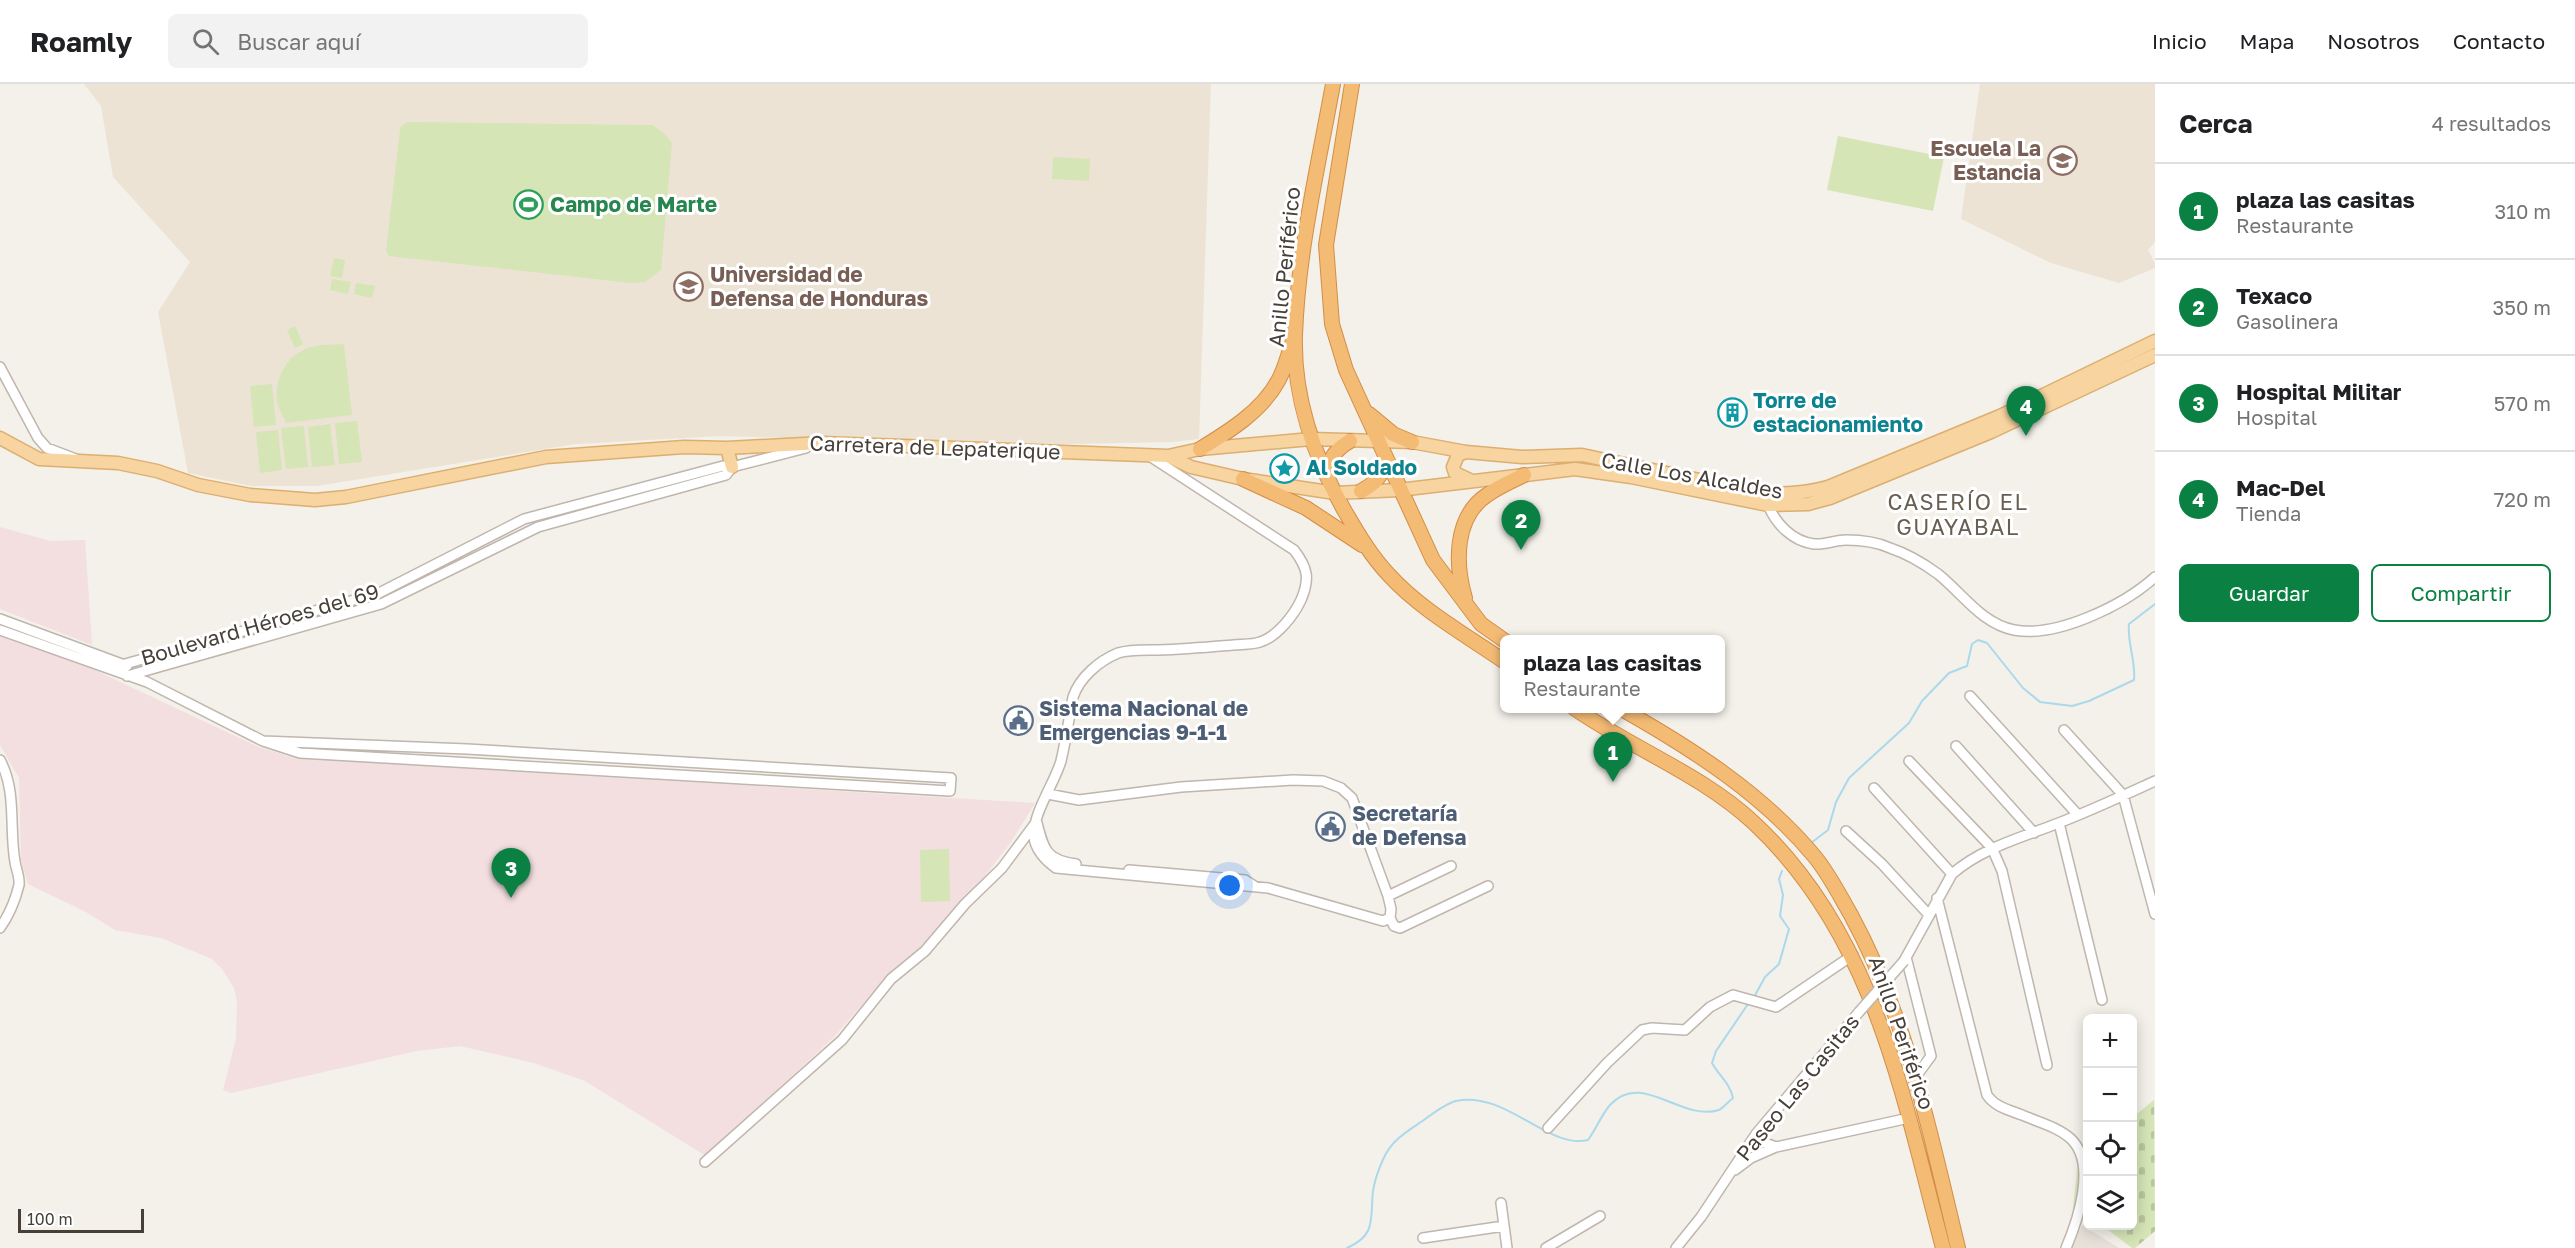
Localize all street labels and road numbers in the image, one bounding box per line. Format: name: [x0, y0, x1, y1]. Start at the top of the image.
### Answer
street label: Anillo Periférico: [1263, 186, 1305, 348]
street label: Carretera de Lepaterique: [809, 430, 1061, 464]
street label: Calle Los Alcaldes: [1599, 446, 1785, 504]
street label: Boulevard Héroes del 69: [138, 578, 382, 671]
street label: Anillo Periférico: [1863, 952, 1940, 1113]
street label: Paseo Las Casitas: [1730, 1009, 1864, 1166]

